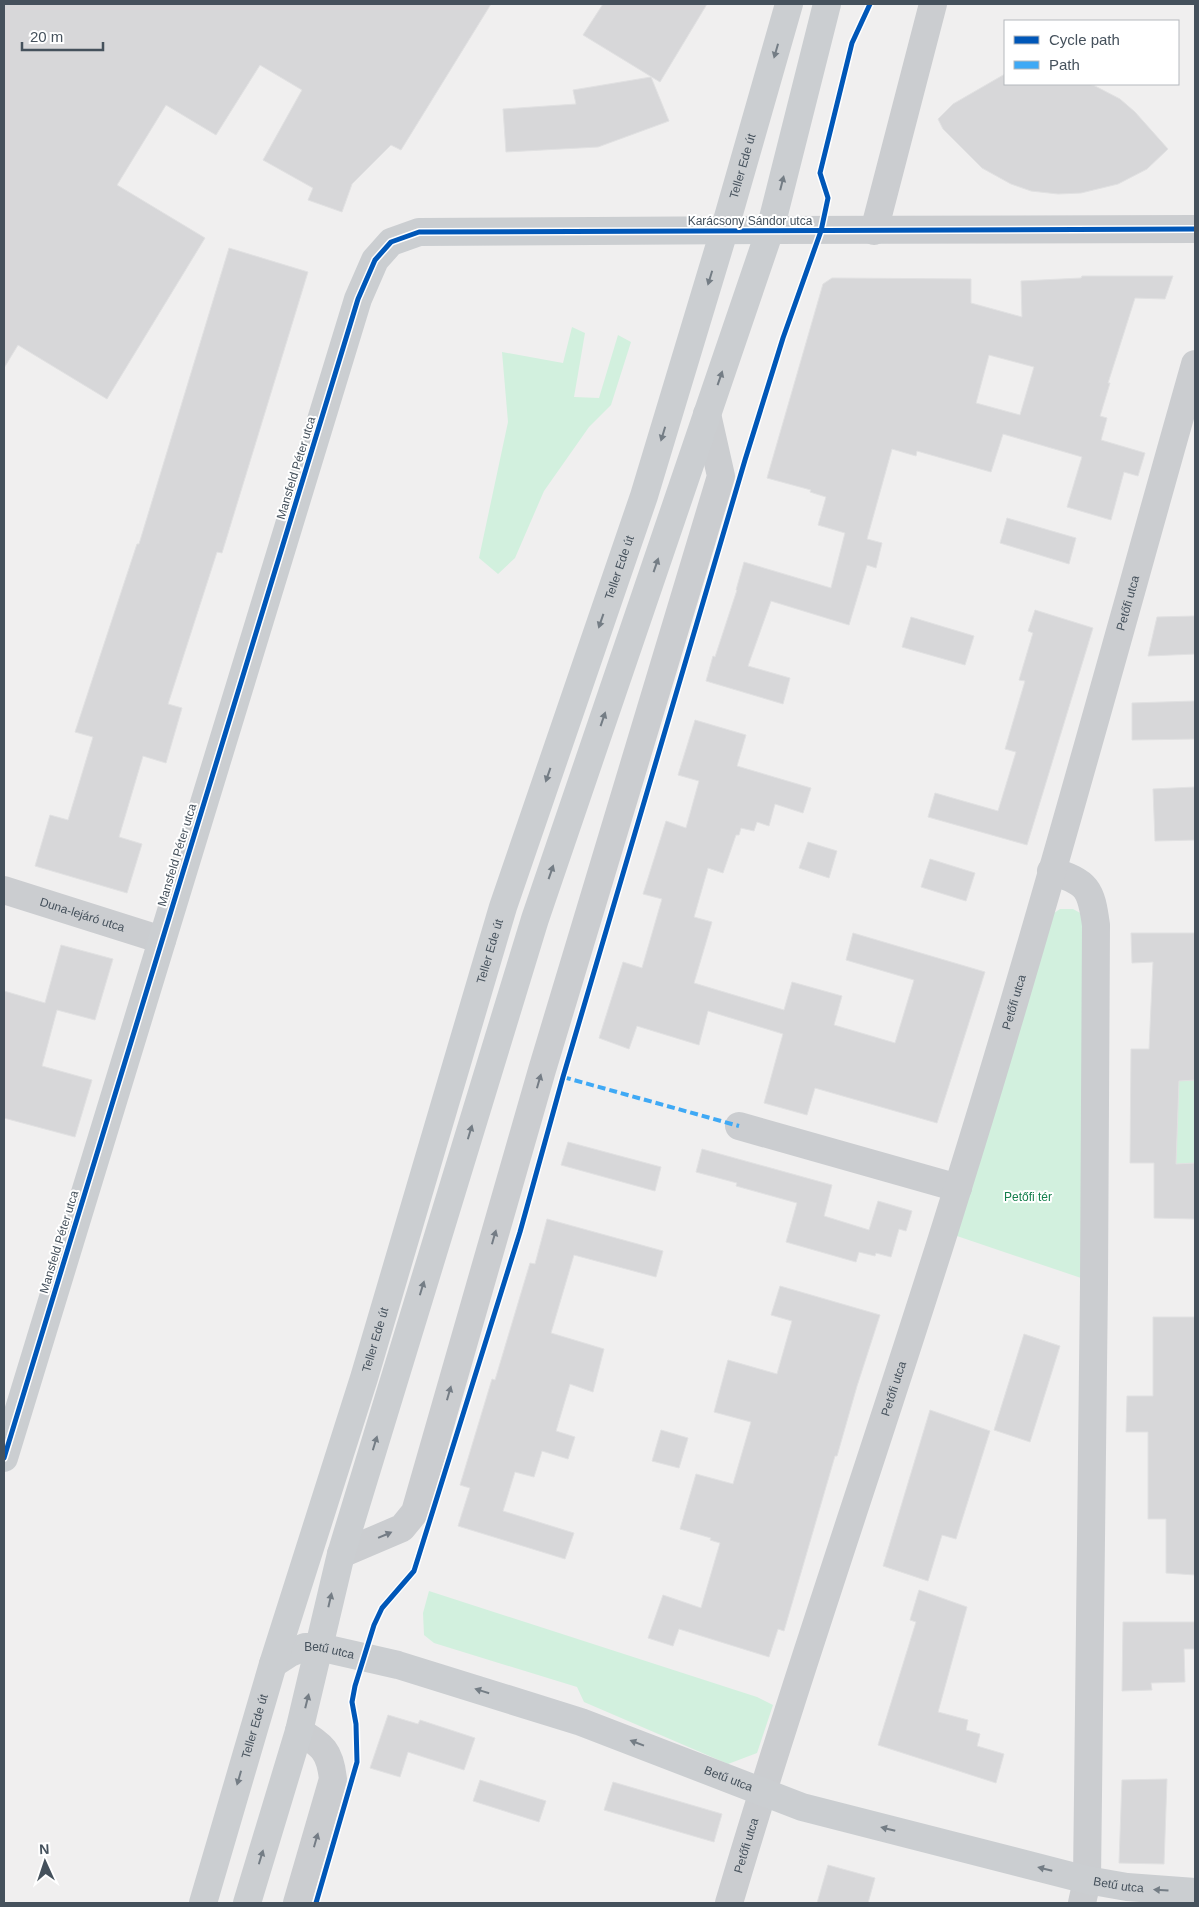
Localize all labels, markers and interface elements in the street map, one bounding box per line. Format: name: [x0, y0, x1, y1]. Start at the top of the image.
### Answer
scale bar: [22, 20, 104, 52]
legend: [1004, 20, 1179, 85]
text: 20 m: [30, 28, 63, 45]
text: Cycle path: [1049, 31, 1120, 48]
one-way arrow: [771, 43, 779, 58]
text: Path: [1049, 56, 1080, 73]
street label: Teller Ede út: [727, 132, 759, 200]
one-way arrow: [778, 176, 786, 191]
street label: Karácsony Sándor utca: [688, 214, 813, 228]
one-way arrow: [706, 271, 714, 286]
one-way arrow: [716, 370, 724, 385]
street label: Mansfeld Péter utca: [274, 415, 318, 521]
one-way arrow: [659, 426, 667, 441]
street label: Teller Ede út: [602, 533, 637, 602]
one-way arrow: [652, 557, 660, 572]
street label: Petőfi utca: [1113, 573, 1142, 632]
one-way arrow: [597, 614, 605, 629]
one-way arrow: [600, 711, 607, 726]
one-way arrow: [544, 767, 552, 782]
street label: Mansfeld Péter utca: [155, 802, 199, 908]
one-way arrow: [548, 865, 555, 880]
street label: Duna-lejáró utca: [38, 895, 127, 935]
street label: Teller Ede út: [474, 917, 506, 985]
street label: Petőfi utca: [999, 973, 1029, 1031]
one-way arrow: [536, 1073, 544, 1088]
one-way arrow: [466, 1125, 474, 1140]
street label: Mansfeld Péter utca: [37, 1189, 81, 1295]
park label: Petőfi tér: [1004, 1190, 1052, 1204]
one-way arrow: [491, 1229, 499, 1244]
one-way arrow: [418, 1280, 426, 1295]
street label: Teller Ede út: [359, 1305, 392, 1374]
street label: Petőfi utca: [878, 1359, 909, 1418]
one-way arrow: [446, 1386, 454, 1401]
one-way arrow: [371, 1436, 379, 1451]
one-way arrow: [378, 1531, 392, 1539]
one-way arrow: [326, 1592, 334, 1607]
street label: Betű utca: [304, 1640, 356, 1662]
one-way arrow: [475, 1687, 490, 1694]
street label: Teller Ede út: [239, 1692, 271, 1760]
one-way arrow: [303, 1693, 311, 1708]
one-way arrow: [629, 1738, 644, 1746]
street label: Betű utca: [702, 1763, 755, 1794]
one-way arrow: [235, 1771, 243, 1786]
street label: Petőfi utca: [731, 1816, 761, 1875]
one-way arrow: [881, 1825, 896, 1833]
one-way arrow: [312, 1832, 320, 1847]
north arrow: [20, 1837, 70, 1887]
text: N: [39, 1841, 50, 1857]
one-way arrow: [257, 1849, 265, 1864]
one-way arrow: [1038, 1865, 1053, 1873]
street label: Betű utca: [1092, 1874, 1144, 1895]
one-way arrow: [1153, 1886, 1169, 1894]

